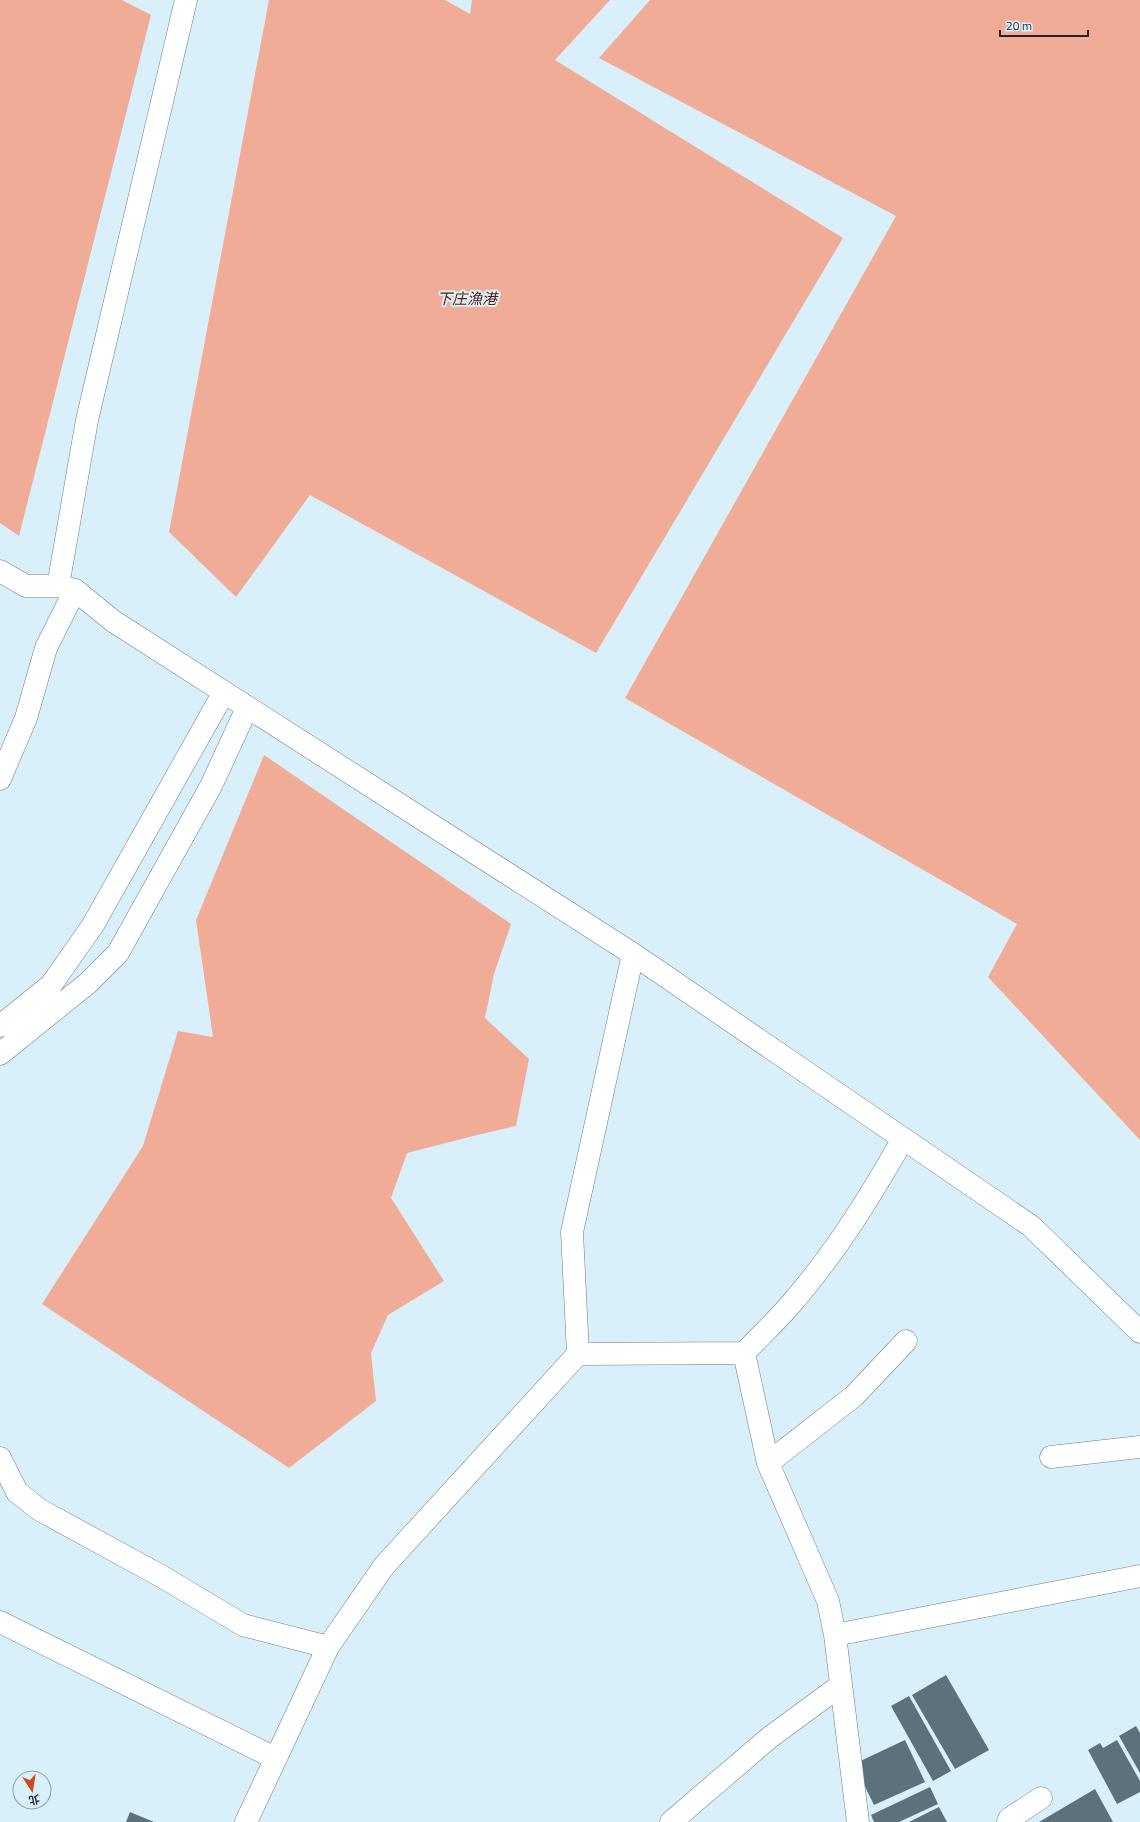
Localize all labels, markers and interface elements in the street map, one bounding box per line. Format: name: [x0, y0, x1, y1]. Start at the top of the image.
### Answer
scale bar: [1000, 12, 1088, 38]
text: 20 m: [1006, 16, 1032, 35]
water label: 下庄漁港: [437, 287, 499, 310]
north arrow: [12, 1770, 52, 1810]
text: 北: [27, 1791, 41, 1809]

